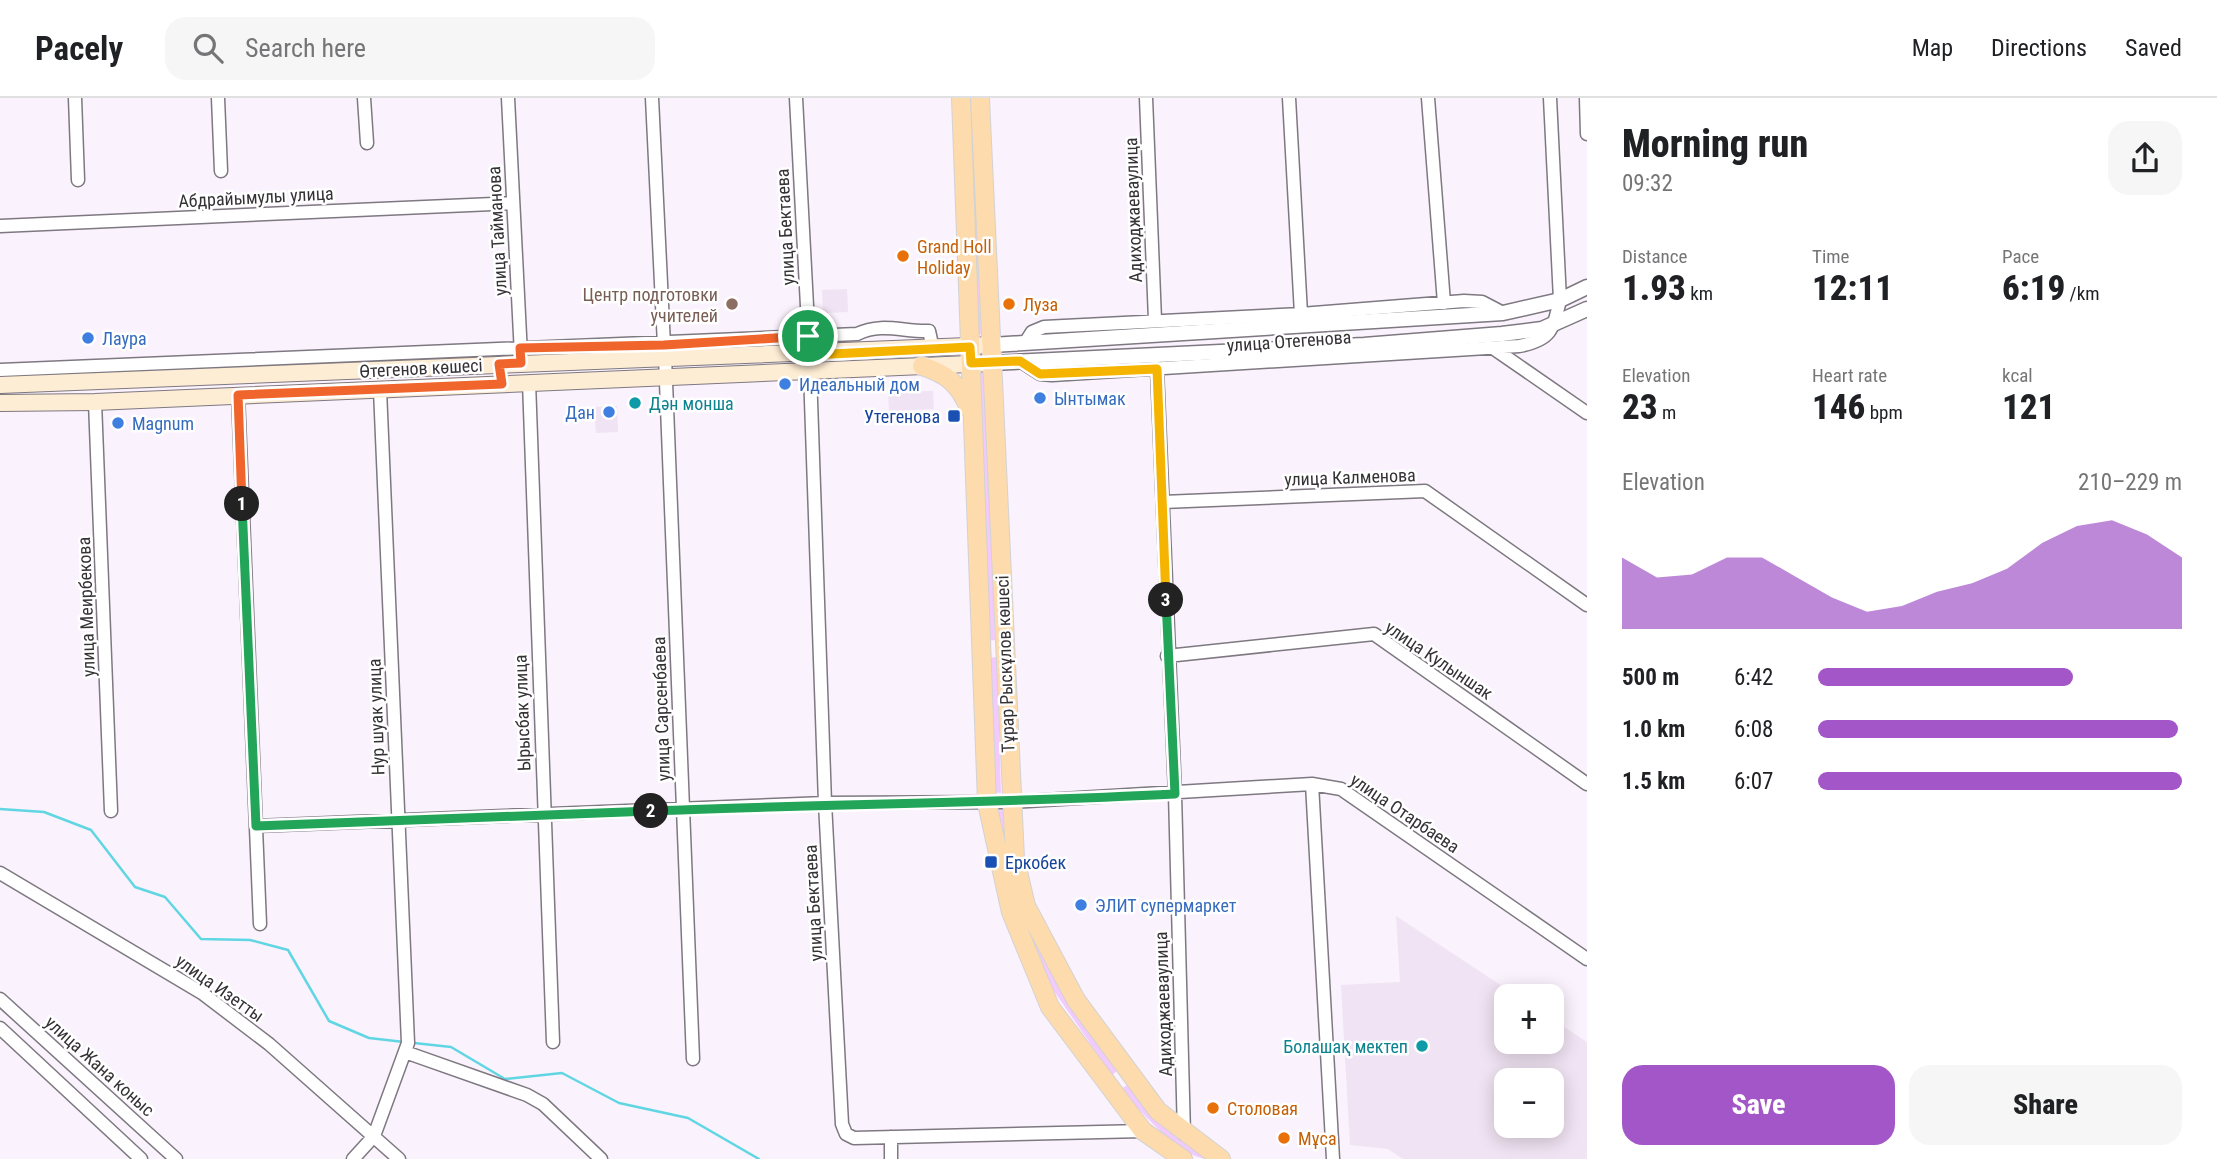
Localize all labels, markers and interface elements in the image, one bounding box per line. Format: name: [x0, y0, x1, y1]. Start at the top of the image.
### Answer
search box: [165, 17, 655, 80]
text: Pacely: [35, 29, 123, 68]
icon: search: [189, 29, 227, 67]
text: Search here: [245, 33, 366, 63]
text: Map: [1912, 34, 1953, 62]
text: Directions: [1991, 34, 2087, 62]
text: Saved: [2125, 34, 2182, 62]
button: share: [2108, 121, 2182, 195]
text: Morning run: [1622, 122, 1808, 166]
street label: Адиходжаеваулица: [1120, 137, 1146, 283]
street label: улица Тайманова: [483, 166, 511, 296]
street label: улица Бектаева: [771, 168, 799, 286]
text: 09:32: [1622, 170, 1673, 197]
street label: Абдрайымулы улица: [178, 182, 334, 212]
place label: Grand Holl Holiday: [917, 236, 992, 278]
text: Distance: [1622, 245, 1687, 268]
text: Time: [1812, 245, 1849, 268]
text: Pace: [2002, 245, 2039, 268]
marker: Grand Holl Holiday: [895, 248, 911, 264]
text: 1.93: [1622, 268, 1686, 309]
text: 12:11: [1812, 268, 1893, 309]
text: 6:19: [2002, 268, 2065, 309]
text: km: [1686, 282, 1713, 305]
text: /km: [2065, 282, 2100, 305]
place label: Центр подготовки учителей: [582, 284, 718, 326]
place label: Луза: [1023, 294, 1058, 315]
marker: Центр подготовки учителей: [724, 296, 740, 312]
marker: Луза: [1001, 296, 1017, 312]
pin: [778, 306, 838, 366]
icon: arrive: [789, 317, 827, 355]
street label: улица Отегенова: [1226, 326, 1352, 356]
place label: Лаура: [102, 328, 147, 349]
marker: Лаура: [80, 330, 96, 346]
street label: Өтегенов көшесі: [359, 354, 483, 382]
text: Elevation: [1622, 364, 1690, 387]
text: Heart rate: [1812, 364, 1887, 387]
text: kcal: [2002, 364, 2033, 387]
place label: Идеальный дом: [799, 374, 920, 395]
marker: Идеальный дом: [777, 376, 793, 392]
text: 23: [1622, 387, 1658, 428]
text: 146: [1812, 387, 1865, 428]
text: 121: [2002, 387, 2055, 428]
place label: Ынтымак: [1054, 388, 1126, 409]
marker: Ынтымак: [1032, 390, 1048, 406]
place label: Дән монша: [649, 393, 734, 414]
marker: Дән монша: [627, 395, 643, 411]
text: m: [1658, 401, 1676, 424]
text: bpm: [1865, 401, 1903, 424]
place label: Дан: [565, 402, 595, 423]
marker: Дан: [601, 404, 617, 420]
place label: Утегенова: [864, 406, 940, 427]
marker: Утегенова: [946, 408, 962, 424]
place label: Magnum: [132, 413, 194, 434]
marker: Magnum: [110, 415, 126, 431]
street label: улица Калменова: [1284, 464, 1416, 490]
text: Elevation: [1622, 469, 1705, 496]
text: 210–229 m: [2078, 469, 2182, 496]
pin: 1: [224, 486, 260, 522]
text: 1: [237, 492, 246, 515]
street label: улица Меирбекова: [73, 537, 99, 677]
street label: Тұрар Рыскұлов көшесі: [991, 575, 1019, 753]
pin: 3: [1148, 582, 1184, 618]
text: 3: [1161, 588, 1170, 611]
street label: улица Кулыншак: [1381, 616, 1497, 704]
street label: улица Сарсенбаева: [648, 636, 674, 782]
street label: Ырысбак улица: [509, 654, 535, 772]
street label: Нур шуак улица: [363, 658, 389, 776]
text: 500 m: [1622, 664, 1679, 691]
text: 6:42: [1734, 664, 1773, 691]
text: 1.0 km: [1622, 716, 1685, 743]
text: 6:08: [1734, 716, 1773, 743]
text: 1.5 km: [1622, 768, 1685, 795]
text: 6:07: [1734, 768, 1773, 795]
street label: улица Отарбаева: [1346, 769, 1464, 857]
pin: 2: [634, 794, 668, 828]
text: 2: [646, 799, 655, 822]
street label: улица Бектаева: [799, 844, 827, 962]
place label: Еркобек: [1005, 852, 1066, 873]
marker: Еркобек: [983, 854, 999, 870]
place label: ЭЛИТ супермаркет: [1095, 895, 1237, 916]
marker: ЭЛИТ супермаркет: [1073, 897, 1089, 913]
street label: Адиходжаеваулица: [1150, 931, 1176, 1077]
street label: улица Изетты: [172, 950, 268, 1026]
map controls: [1494, 984, 1564, 1138]
button: +: [1494, 984, 1564, 1054]
street label: улица Жана коныс: [41, 1011, 159, 1121]
place label: Болашақ мектеп: [1283, 1036, 1408, 1057]
marker: Болашақ мектеп: [1414, 1038, 1430, 1054]
button: Save: [1622, 1065, 1895, 1145]
button: Share: [1909, 1065, 2182, 1145]
button: −: [1494, 1068, 1564, 1138]
place label: Столовая: [1227, 1098, 1298, 1119]
marker: Столовая: [1205, 1100, 1221, 1116]
place label: Мұса: [1298, 1128, 1337, 1149]
marker: Мұса: [1276, 1130, 1292, 1146]

